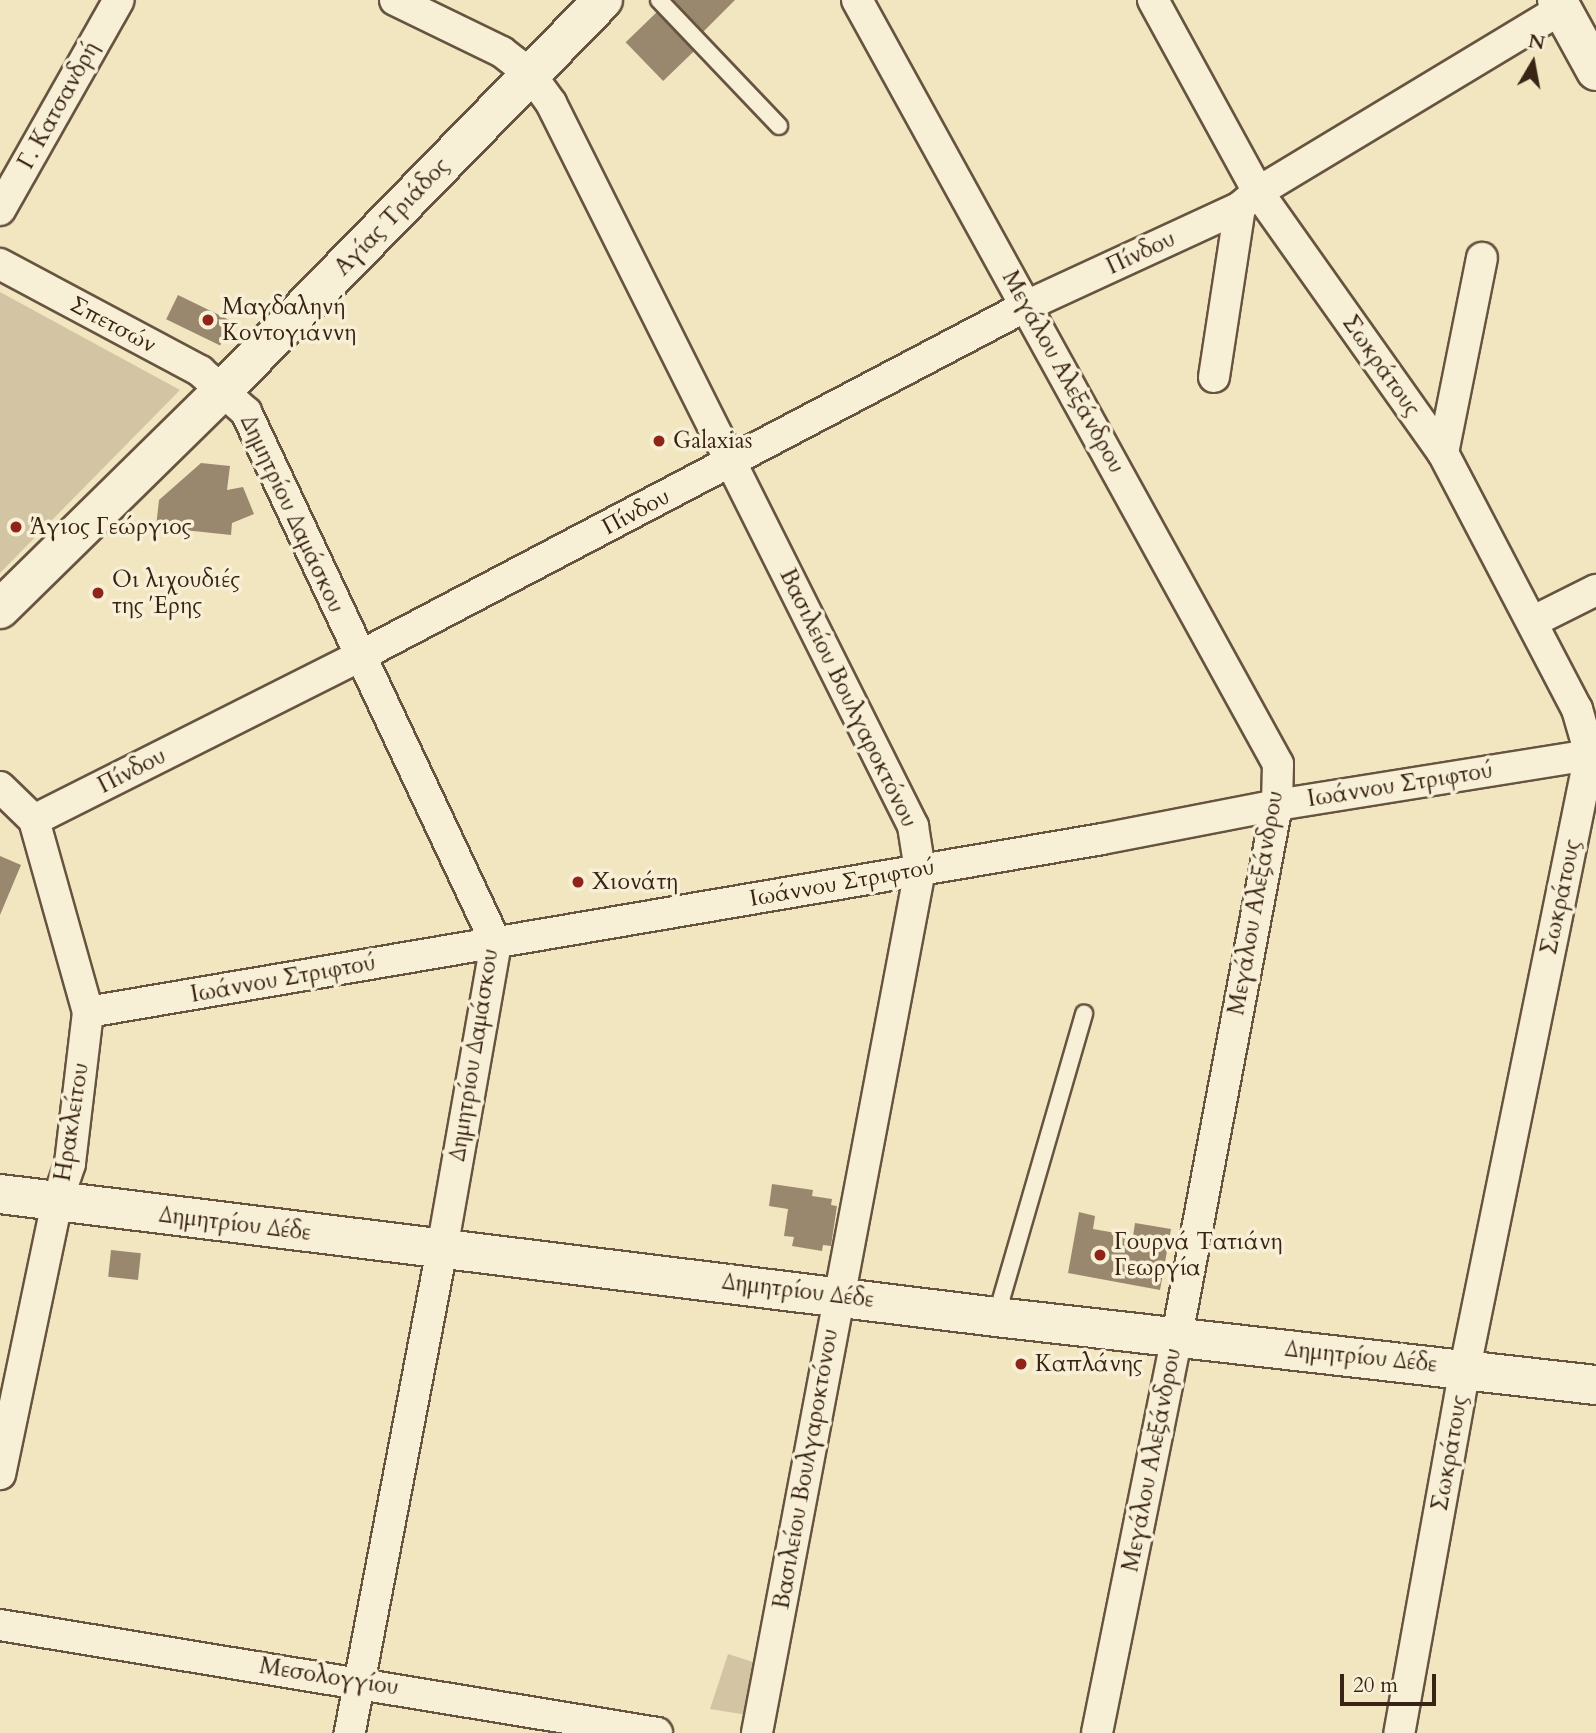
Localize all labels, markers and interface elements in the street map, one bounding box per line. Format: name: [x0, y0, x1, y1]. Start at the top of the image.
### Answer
north arrow: [1498, 28, 1568, 98]
text: N: [1526, 28, 1547, 57]
street label: Γ. Κατσανδρή: [12, 36, 106, 174]
street label: Αγίας Τριάδος: [329, 152, 455, 282]
street label: Πίνδου: [1102, 225, 1180, 281]
street label: Μεγάλου Αλεξάνδρου: [996, 266, 1130, 478]
street label: Σπετσών: [65, 291, 161, 359]
place label: Μαγδαληνή Κοντογιάννη: [222, 293, 356, 347]
street label: Σωκράτους: [1336, 310, 1426, 422]
marker: Μαγδαληνή Κοντογιάννη: [200, 312, 216, 328]
street label: Δημητρίου Δαμάσκου: [234, 411, 350, 617]
place label: Galaxias: [673, 427, 752, 455]
marker: Galaxias: [651, 433, 667, 449]
street label: Πίνδου: [597, 483, 675, 541]
place label: Άγιος Γεώργιος: [30, 513, 191, 541]
marker: Άγιος Γεώργιος: [8, 519, 24, 535]
street label: Βασιλείου Βουλγαροκτόνου: [773, 564, 923, 832]
place label: Οι λιχουδιές της Έρης: [112, 566, 240, 620]
marker: Οι λιχουδιές της Έρης: [90, 585, 106, 601]
street label: Πίνδου: [93, 742, 171, 800]
street label: Ιωάννου Στριφτού: [1305, 757, 1495, 813]
street label: Μεγάλου Αλεξάνδρου: [1223, 789, 1289, 1017]
street label: Σωκράτους: [1535, 837, 1587, 957]
street label: Ιωάννου Στριφτού: [747, 853, 937, 913]
place label: Χιονάτη: [592, 868, 678, 896]
marker: Χιονάτη: [570, 874, 586, 890]
street label: Δημητρίου Δαμάσκου: [444, 947, 504, 1163]
street label: Ιωάννου Στριφτού: [188, 949, 378, 1009]
street label: Ηρακλείτου: [49, 1061, 95, 1183]
street label: Δημητρίου Δέδε: [157, 1201, 313, 1247]
place label: Γουρνά Τατιάνη Γεωργία: [1114, 1228, 1282, 1282]
marker: Γουρνά Τατιάνη Γεωργία: [1092, 1247, 1108, 1263]
street label: Δημητρίου Δέδε: [720, 1268, 876, 1314]
street label: Βασιλείου Βουλγαροκτόνου: [768, 1327, 844, 1611]
street label: Δημητρίου Δέδε: [1284, 1335, 1438, 1379]
street label: Μεγάλου Αλεξάνδρου: [1117, 1346, 1187, 1574]
place label: Καπλάνης: [1035, 1350, 1143, 1378]
marker: Καπλάνης: [1013, 1356, 1029, 1372]
street label: Σωκράτους: [1426, 1393, 1474, 1513]
street label: Μεσολογγίου: [257, 1652, 401, 1702]
scale bar: [1344, 1660, 1440, 1704]
text: 20 m: [1353, 1671, 1398, 1700]

